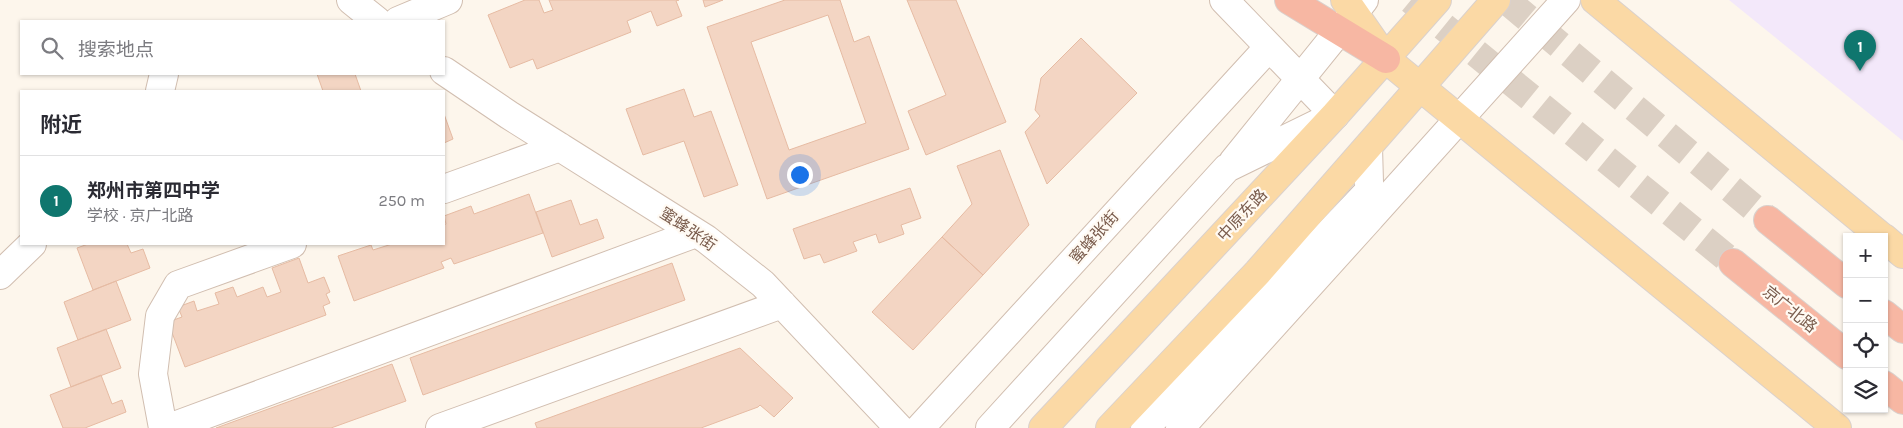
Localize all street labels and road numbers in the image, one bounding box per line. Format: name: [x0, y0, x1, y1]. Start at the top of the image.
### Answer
street label: 中原东路: [1213, 185, 1271, 245]
street label: 蜜蜂张街: [656, 203, 720, 255]
street label: 蜜蜂张街: [1066, 207, 1122, 267]
street label: 京广北路: [1759, 281, 1821, 337]

